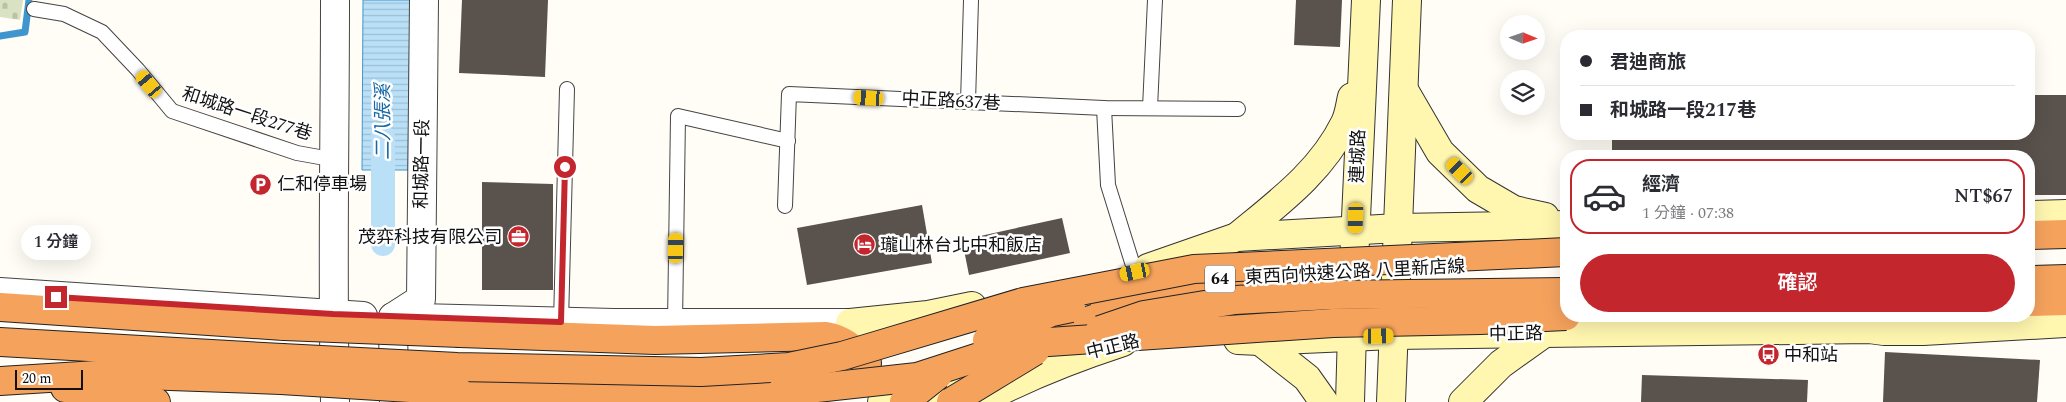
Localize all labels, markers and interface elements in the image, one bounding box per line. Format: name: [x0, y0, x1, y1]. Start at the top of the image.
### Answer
north arrow: [1500, 15, 1545, 60]
map controls: [1500, 15, 1545, 115]
text: 君迪商旅: [1610, 48, 1686, 77]
car: [133, 68, 164, 100]
button: layers: [1500, 70, 1545, 115]
street label: 和城路一段277巷: [179, 80, 315, 148]
water label: 二八張溪: [369, 81, 398, 160]
street label: 中正路637巷: [901, 85, 1001, 117]
car: [853, 90, 884, 106]
text: 和城路一段217巷: [1610, 96, 1756, 125]
street label: 和城路一段: [408, 119, 436, 209]
street label: 連城路: [1344, 129, 1372, 183]
car: [1444, 155, 1475, 187]
route start: [554, 156, 576, 178]
text: 經濟: [1642, 170, 1680, 199]
place label: 仁和停車場: [277, 171, 367, 198]
parking icon: 仁和停車場: [249, 172, 273, 196]
icon: car: [1582, 174, 1627, 219]
text: NT$67: [1954, 182, 2013, 211]
text: 1 分鐘 · 07:38: [1642, 201, 1734, 225]
car: [1347, 203, 1364, 233]
callout: 1 分鐘: [21, 224, 91, 260]
place label: 茂弈科技有限公司: [358, 224, 502, 251]
office icon: 茂弈科技有限公司: [506, 225, 530, 249]
text: 1 分鐘: [34, 230, 78, 254]
place label: 瓏山林台北中和飯店: [880, 232, 1042, 259]
car: [668, 233, 683, 263]
hotel icon: 瓏山林台北中和飯店: [852, 233, 876, 257]
street label: 東西向快速公路 八里新店線: [1244, 253, 1466, 291]
button: 確認: [1580, 254, 2015, 312]
car: [1118, 262, 1151, 282]
road number: 64: [1205, 266, 1235, 292]
route end: [45, 286, 67, 308]
street label: 中正路: [1489, 320, 1543, 348]
street label: 中正路: [1084, 327, 1142, 367]
car: [1363, 328, 1394, 344]
place label: 中和站: [1784, 342, 1838, 369]
bus stop icon: 中和站: [1756, 343, 1780, 367]
scale bar: [15, 367, 82, 390]
text: 20 m: [22, 368, 52, 389]

